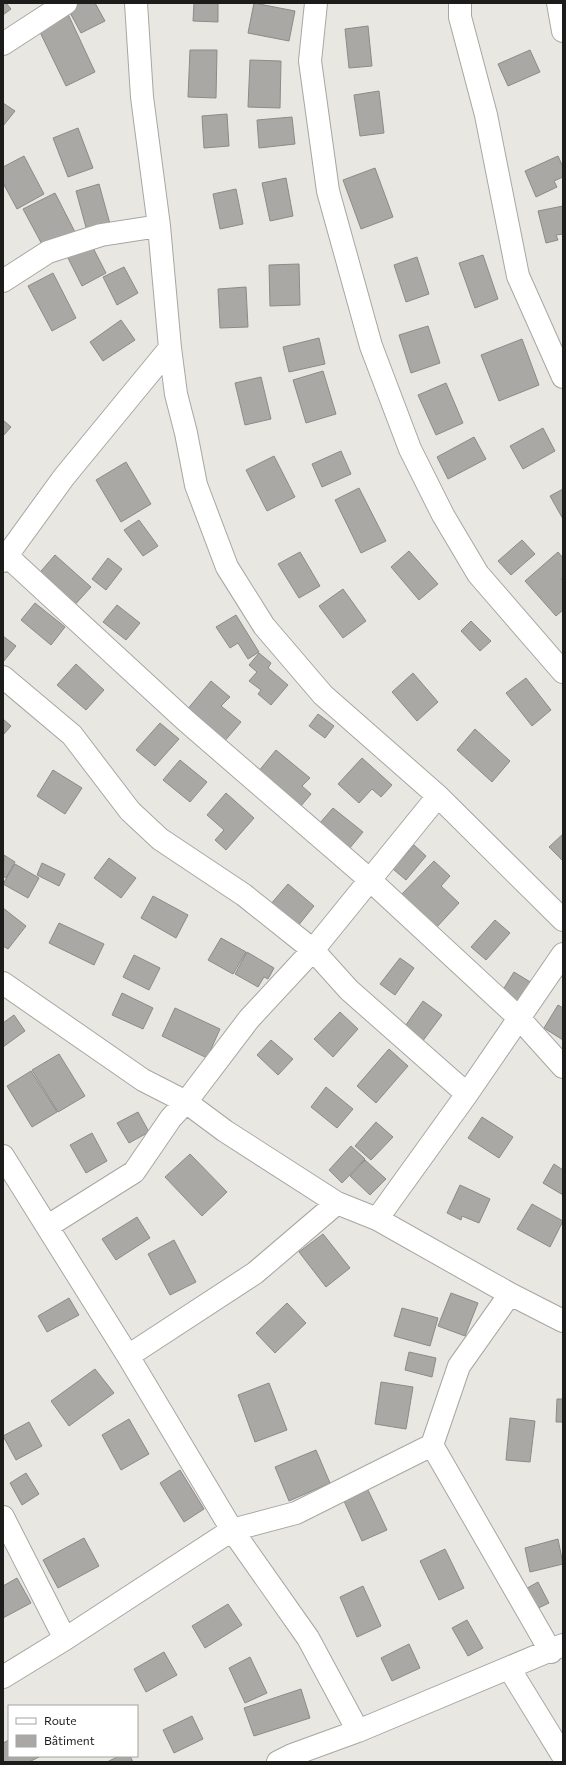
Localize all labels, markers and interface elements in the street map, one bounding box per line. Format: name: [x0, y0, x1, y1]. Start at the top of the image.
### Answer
legend: [8, 1705, 138, 1757]
text: Route: [44, 1713, 77, 1727]
text: Bâtiment: [44, 1733, 95, 1747]

